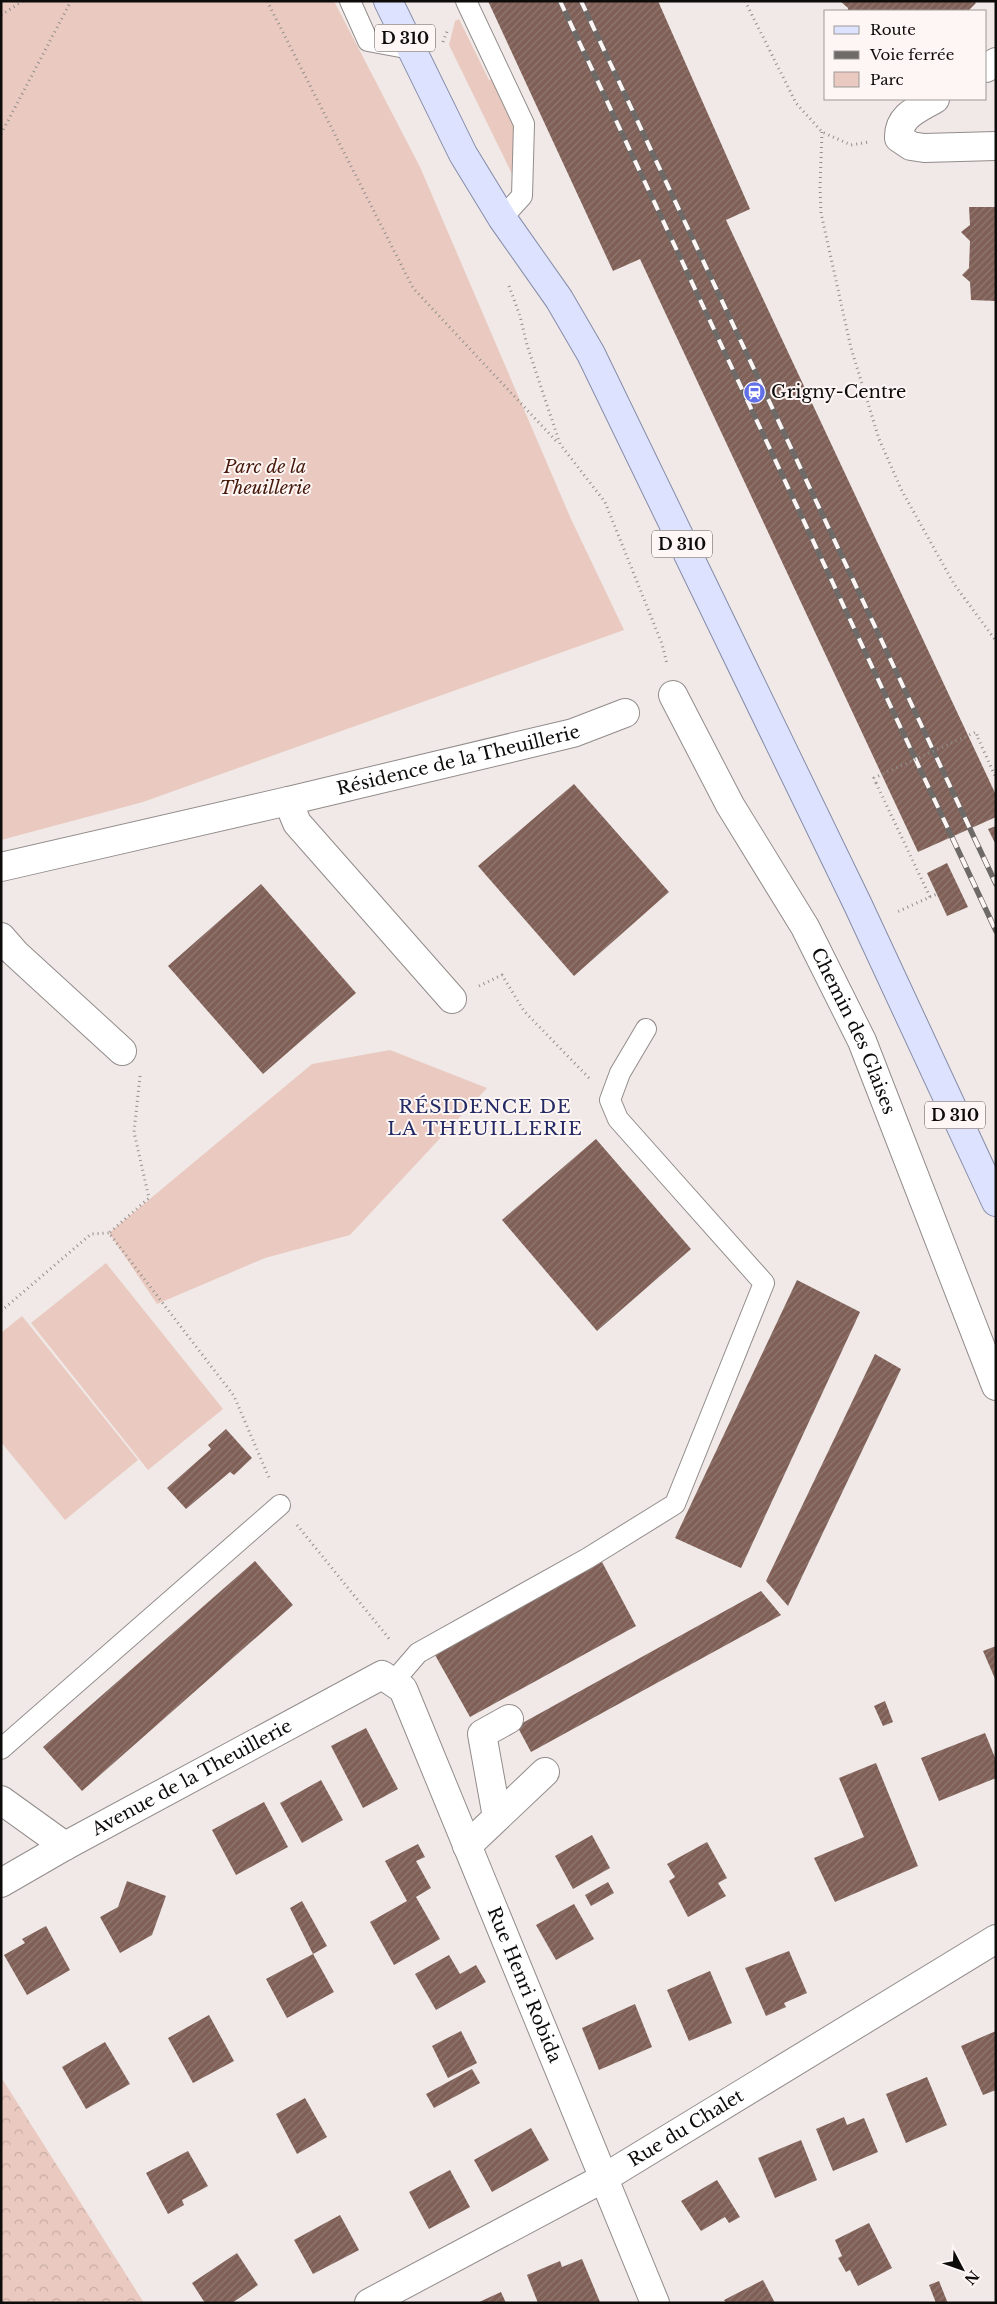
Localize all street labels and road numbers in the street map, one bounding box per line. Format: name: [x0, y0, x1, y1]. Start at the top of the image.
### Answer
road number: D 310: [375, 24, 435, 52]
road number: D 310: [652, 530, 712, 558]
street label: Résidence de la Theuillerie: [334, 720, 583, 800]
street label: Chemin des Glaises: [806, 944, 900, 1117]
road number: D 310: [925, 1102, 985, 1128]
street label: Avenue de la Theuillerie: [87, 1715, 296, 1841]
street label: Rue Henri Robida: [483, 1904, 566, 2066]
street label: Rue du Chalet: [624, 2085, 748, 2172]

